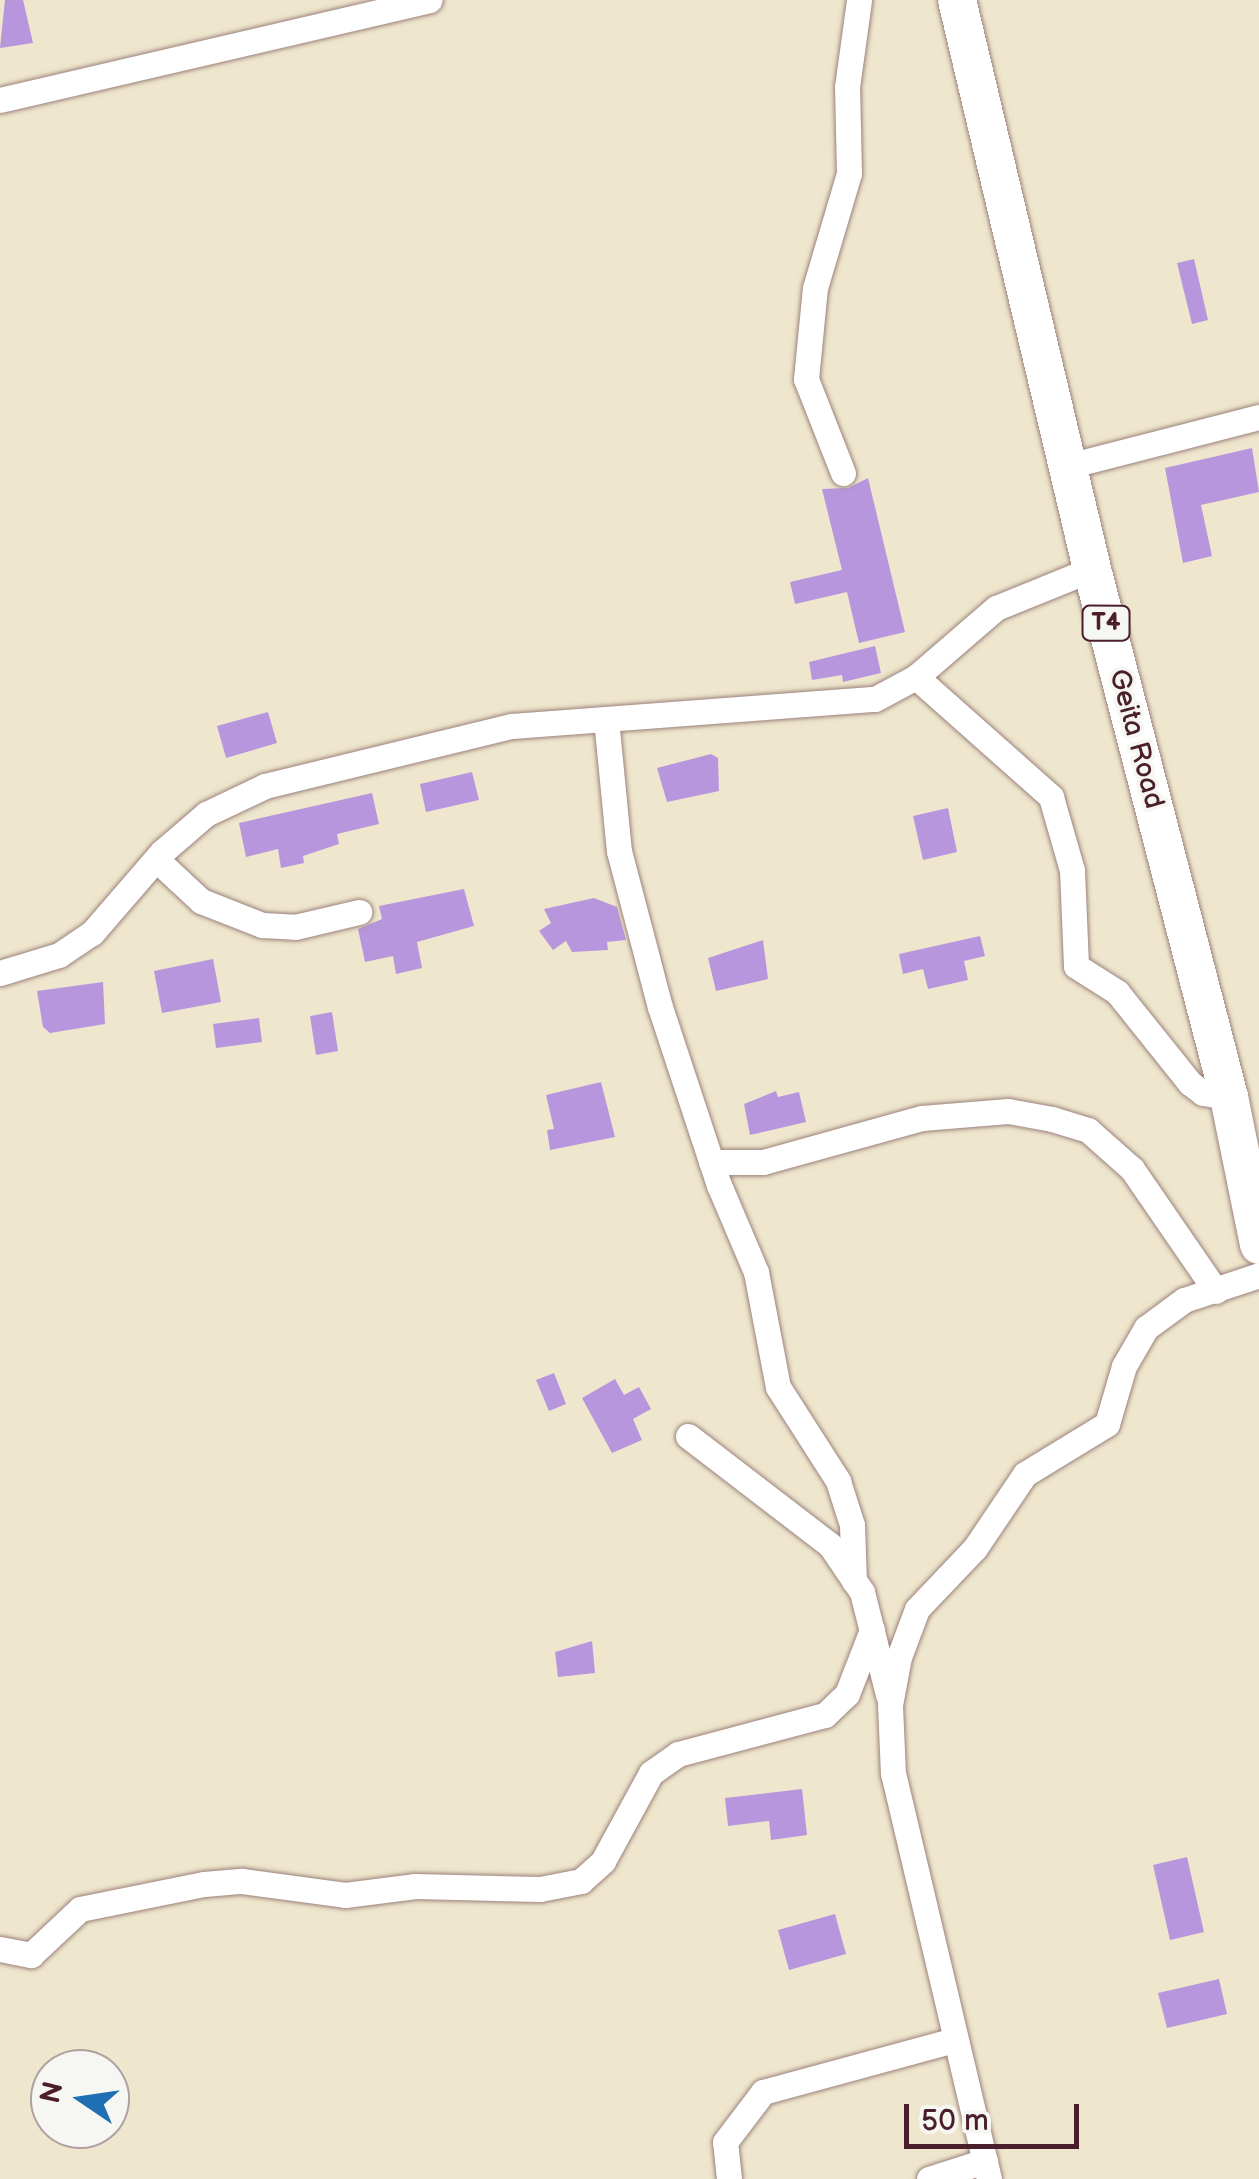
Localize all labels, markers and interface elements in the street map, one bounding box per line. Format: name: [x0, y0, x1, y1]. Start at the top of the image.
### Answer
road number: T4: [1081, 603, 1131, 643]
street label: Geita Road: [1101, 666, 1171, 812]
north arrow: [30, 2049, 130, 2149]
text: N: [34, 2079, 71, 2107]
scale bar: [909, 2084, 1084, 2146]
text: 50 m: [921, 2103, 989, 2139]

